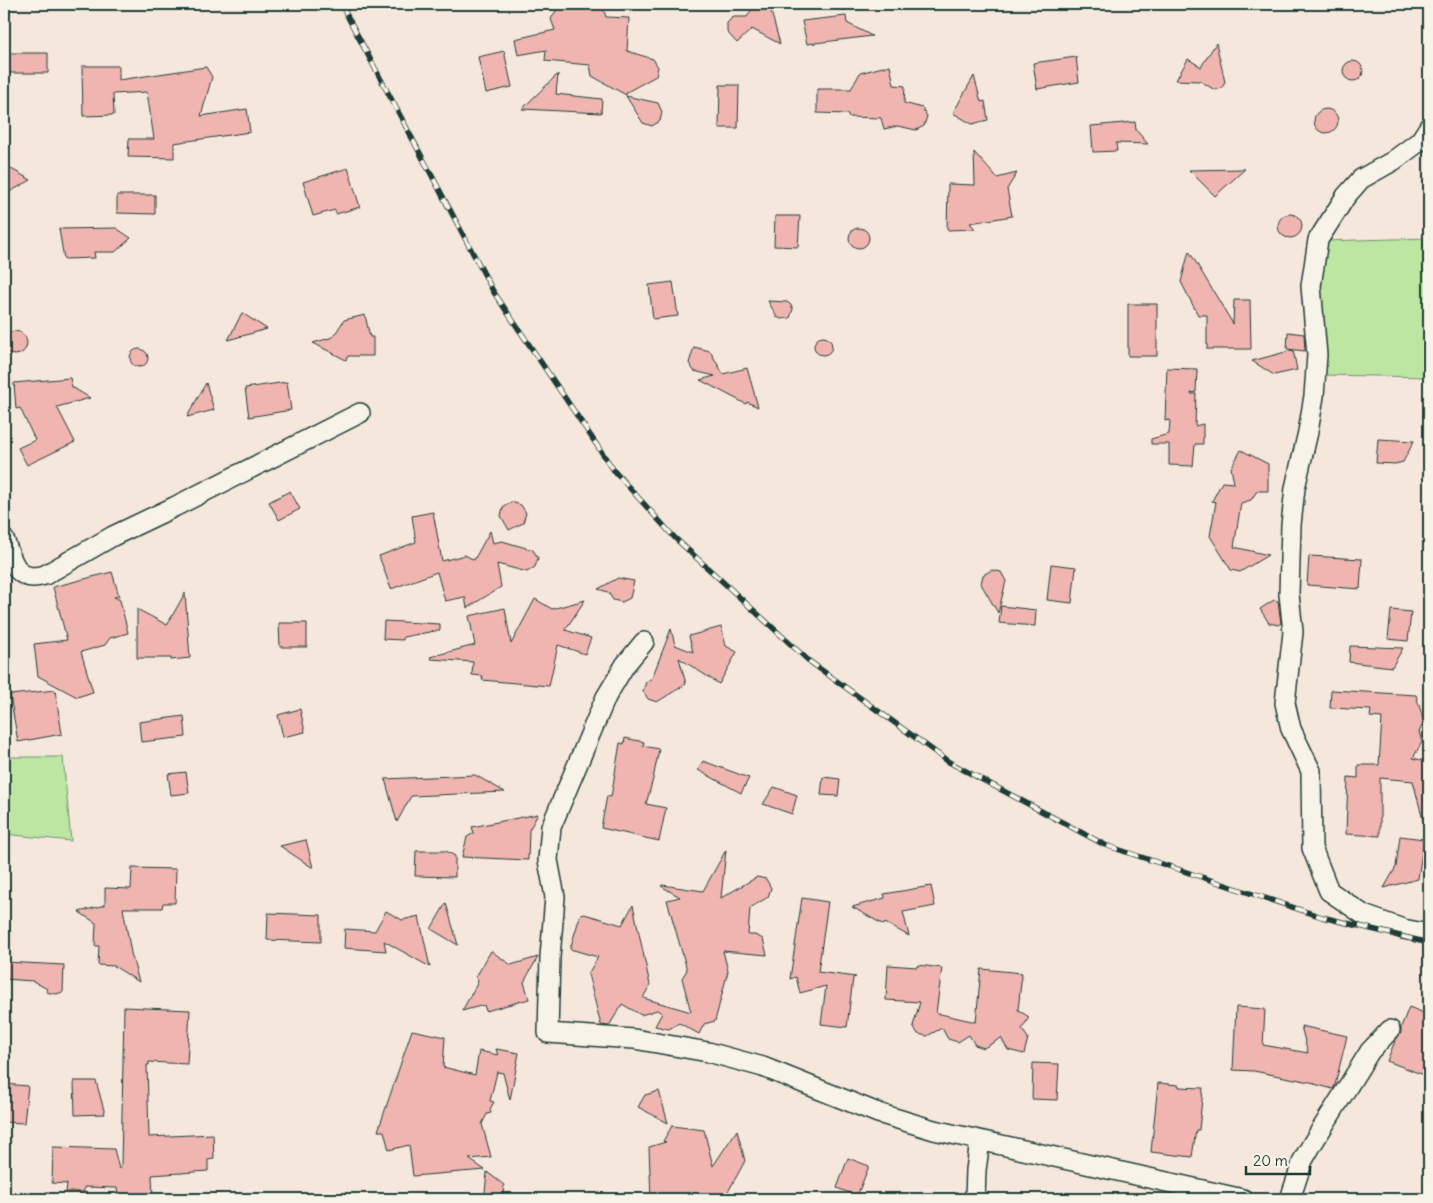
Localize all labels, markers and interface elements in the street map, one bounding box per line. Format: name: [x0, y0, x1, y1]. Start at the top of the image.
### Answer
scale bar: [1246, 1143, 1309, 1175]
text: 20 m: [1253, 1151, 1288, 1170]

